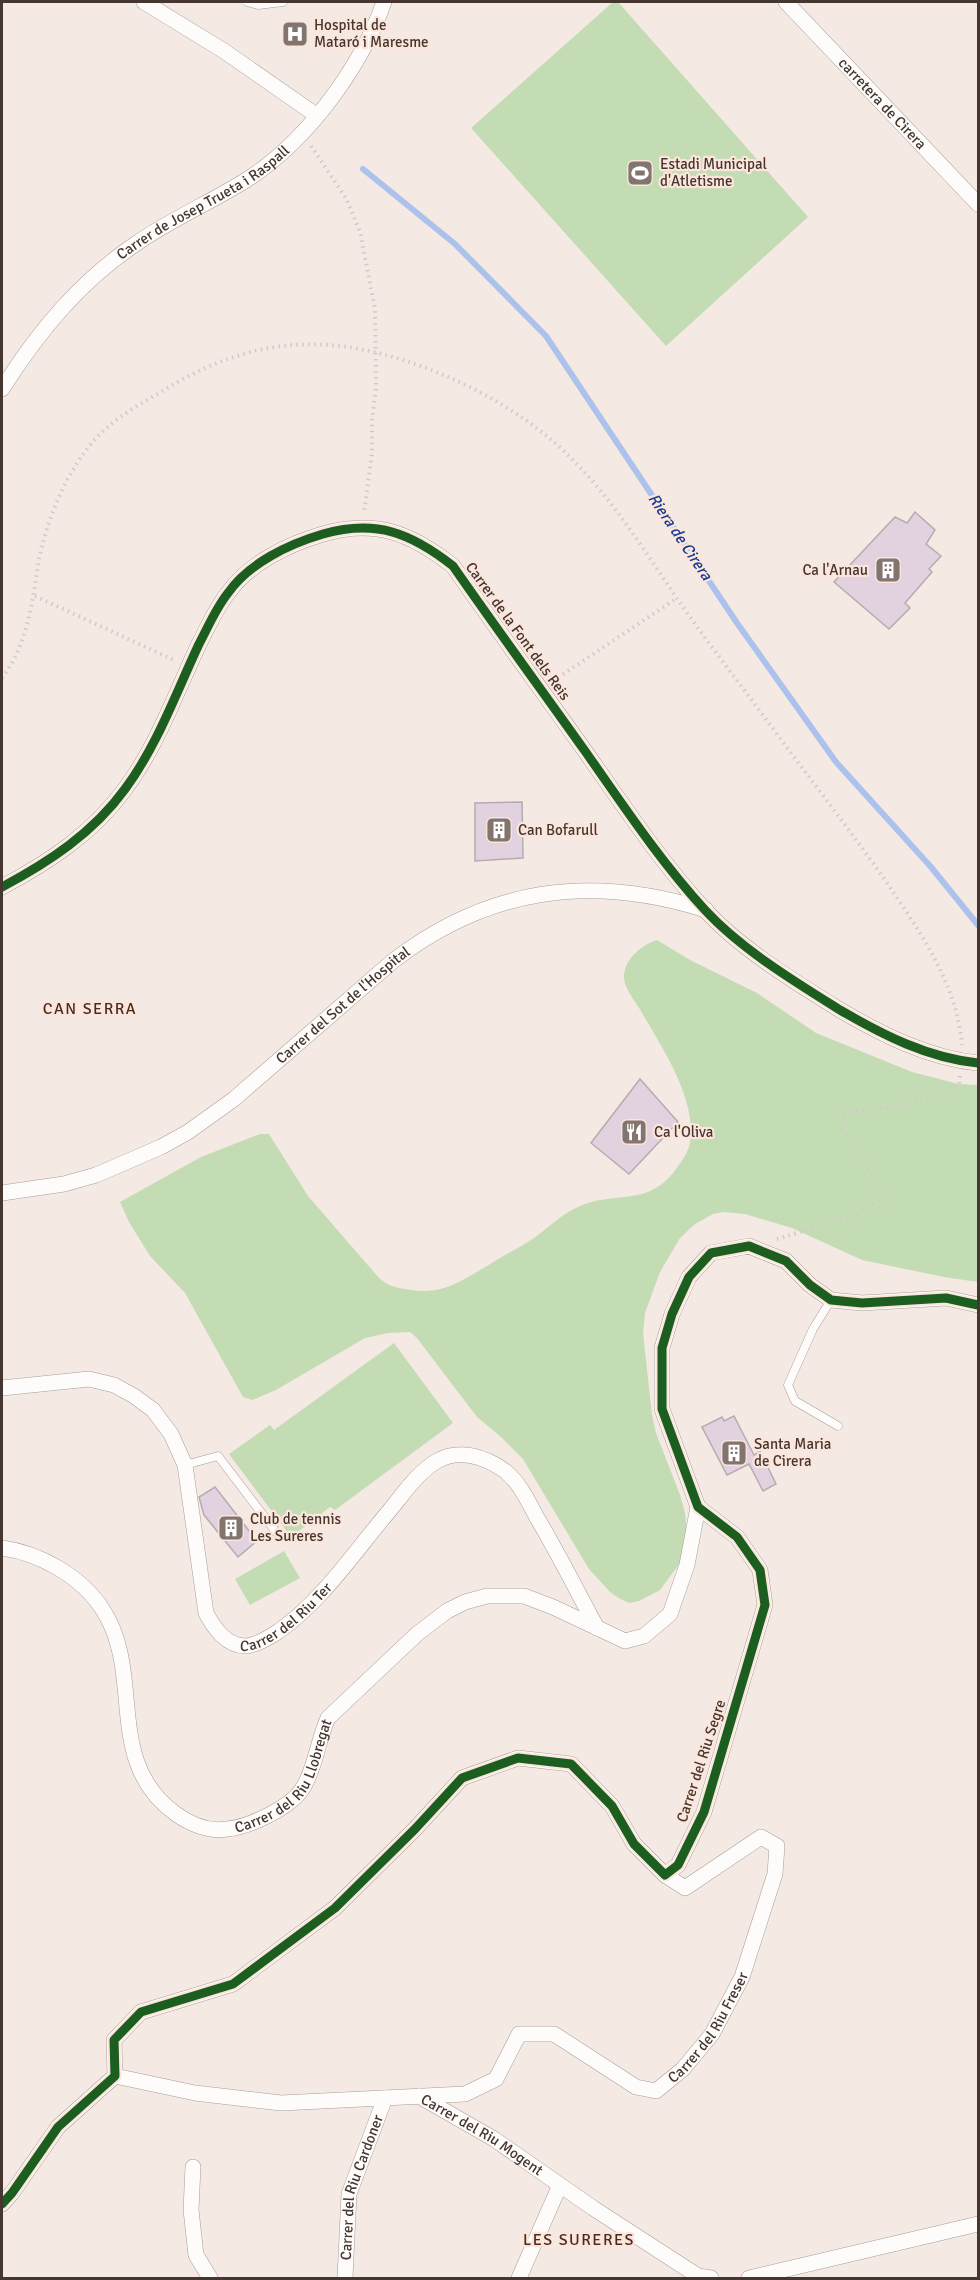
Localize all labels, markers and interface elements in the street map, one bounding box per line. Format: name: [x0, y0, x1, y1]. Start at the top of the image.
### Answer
place label: Hospital de Mataró i Maresme: [314, 16, 429, 51]
hospital icon: Hospital de Mataró i Maresme: [280, 19, 310, 49]
street label: carretera de Cirera: [835, 54, 930, 153]
street label: Carrer de Josep Trueta i Raspall: [113, 141, 293, 264]
place label: Estadi Municipal d'Atletisme: [660, 155, 767, 190]
sports icon: Estadi Municipal d'Atletisme: [625, 158, 655, 188]
water label: Riera de Cirera: [644, 490, 717, 585]
building icon: Ca l'Arnau: [873, 555, 903, 585]
street label: Carrer de la Font dels Reis: [462, 558, 574, 704]
place label: Ca l'Arnau: [802, 561, 868, 579]
building icon: Can Bofarull: [484, 815, 514, 845]
place label: Can Bofarull: [518, 821, 598, 839]
street label: Carrer del Sot de l'Hospital: [272, 942, 413, 1068]
district label: CAN SERRA: [43, 999, 137, 1019]
restaurant icon: Ca l'Oliva: [619, 1117, 649, 1147]
place label: Ca l'Oliva: [654, 1123, 713, 1141]
place label: Santa Maria de Cirera: [754, 1435, 831, 1470]
building icon: Santa Maria de Cirera: [719, 1438, 749, 1468]
place label: Club de tennis Les Sureres: [250, 1510, 342, 1545]
building icon: Club de tennis Les Sureres: [216, 1513, 246, 1543]
street label: Carrer del Riu Ter: [239, 1578, 336, 1655]
street label: Carrer del Riu Segre: [673, 1697, 729, 1825]
street label: Carrer del Riu Llobregat: [233, 1716, 336, 1837]
street label: Carrer del Riu Freser: [664, 1970, 752, 2087]
street label: Carrer del Riu Mogent: [418, 2090, 546, 2179]
street label: Carrer del Riu Cardoner: [337, 2112, 387, 2261]
district label: LES SURERES: [523, 2230, 635, 2250]

